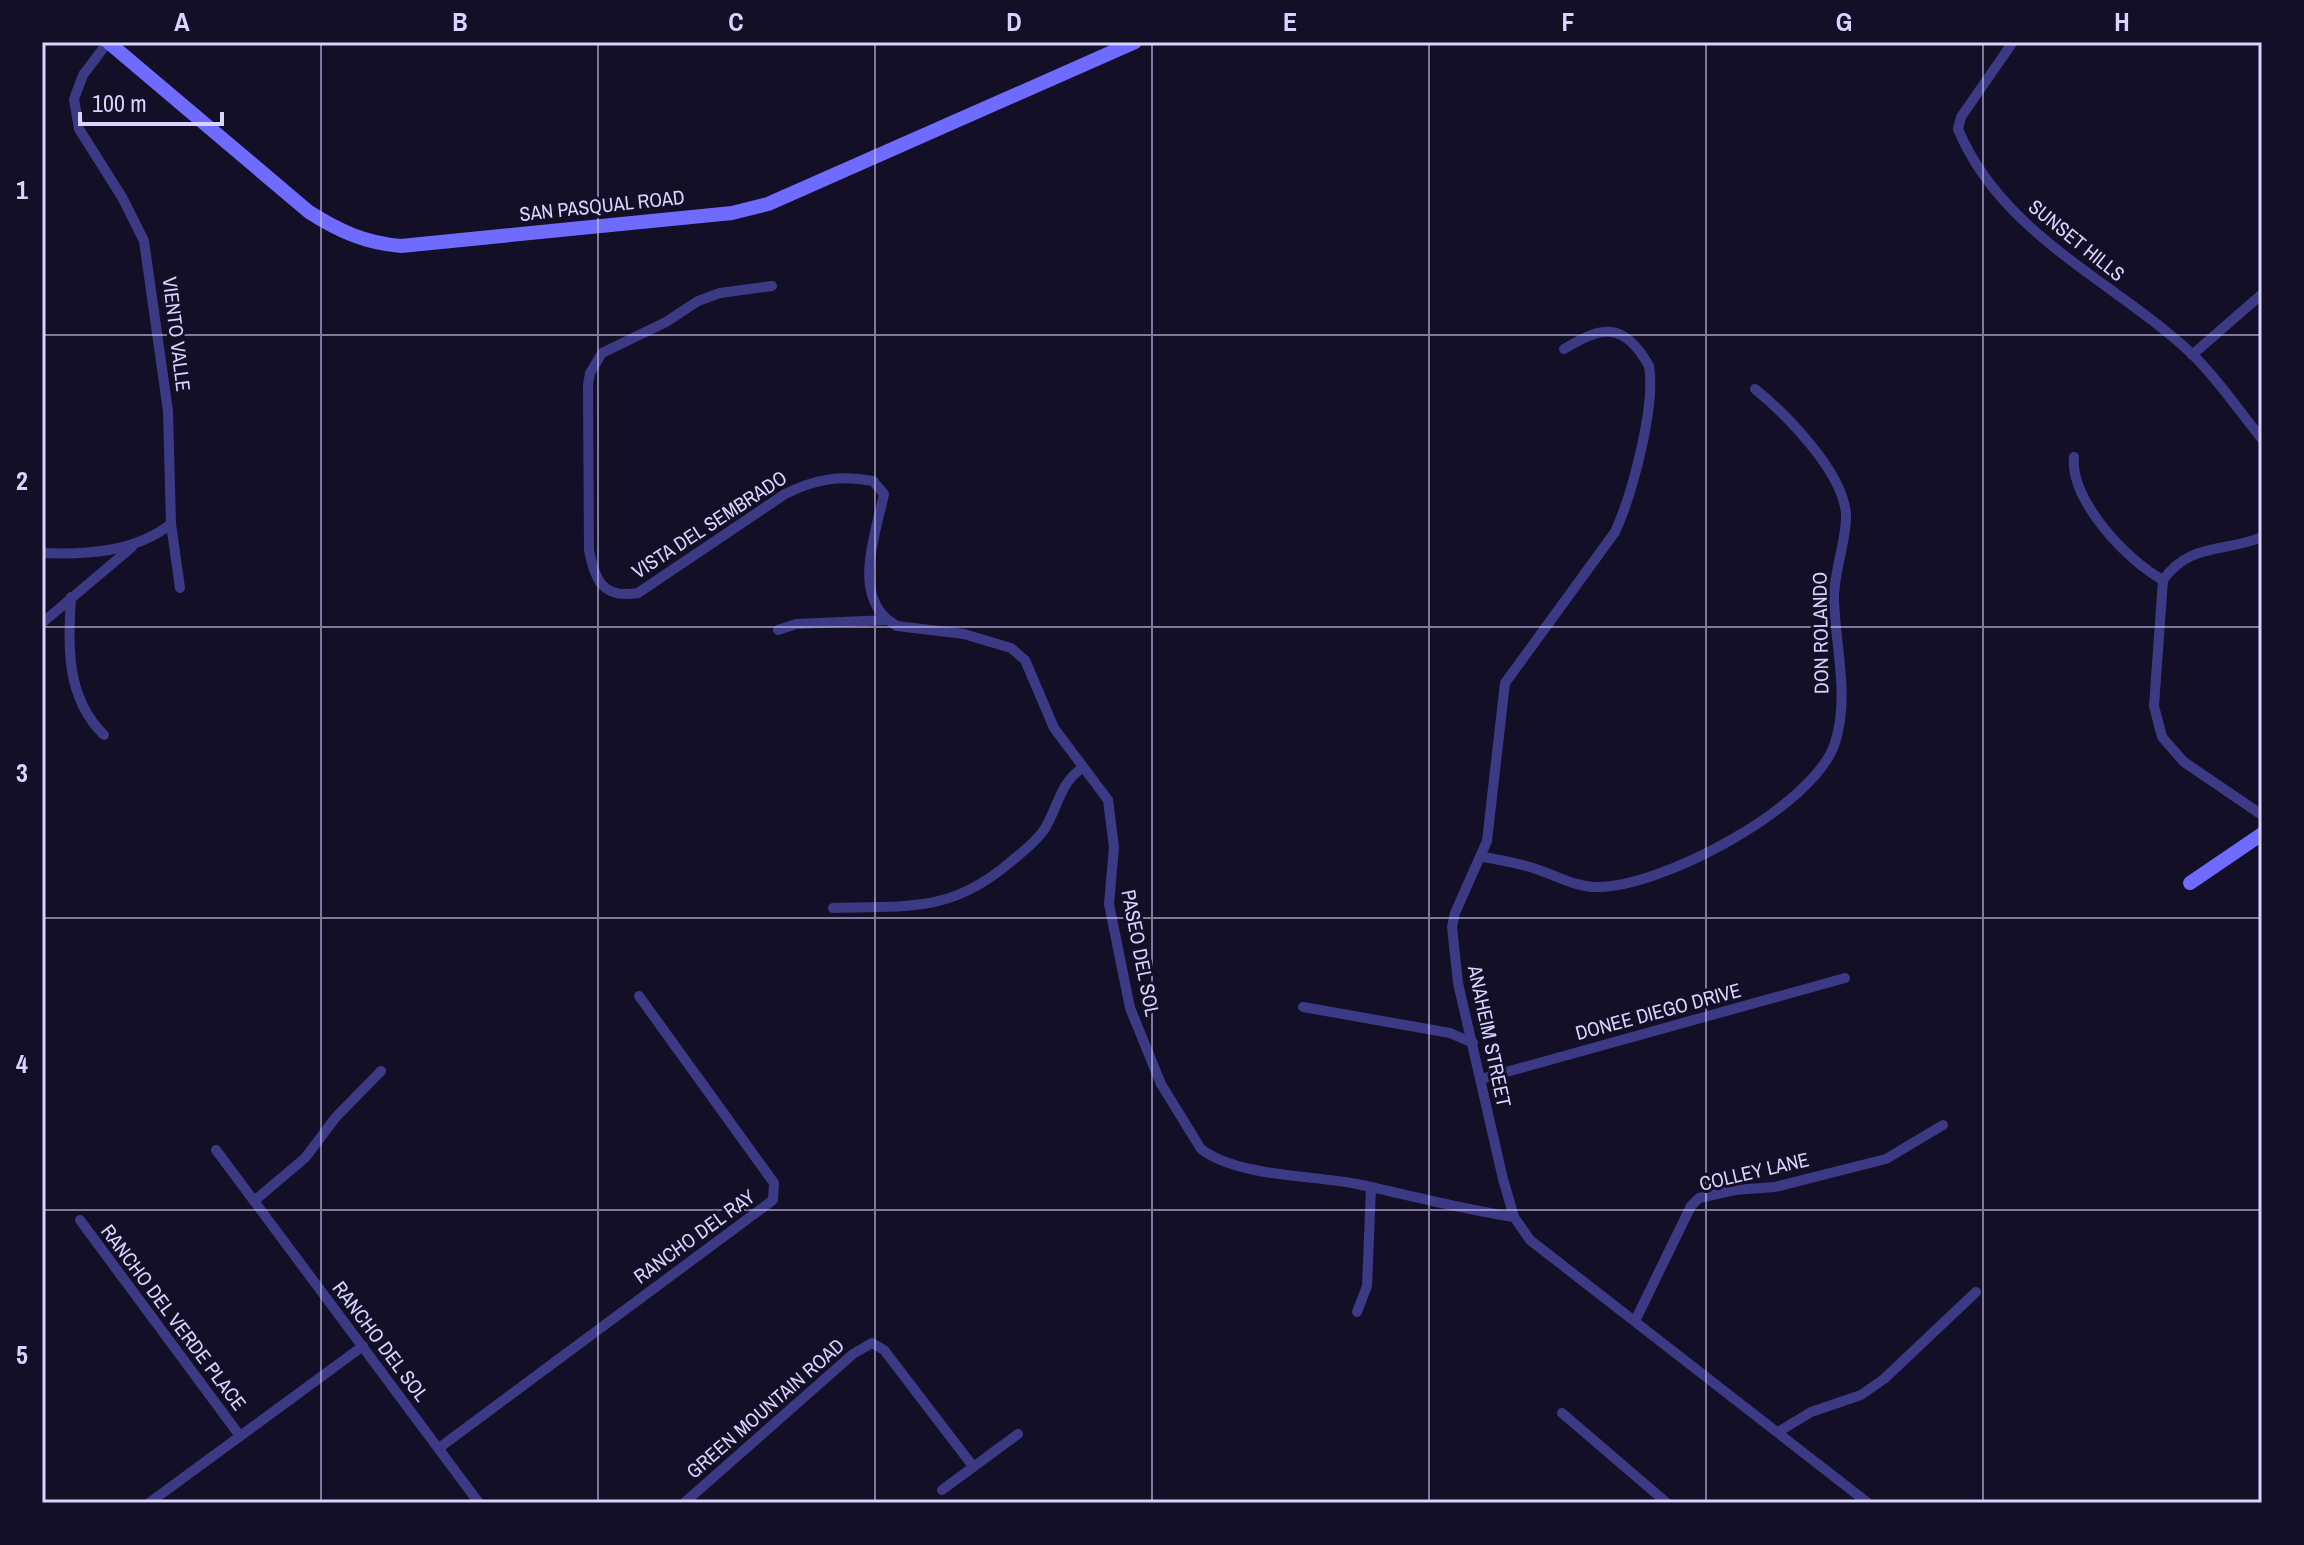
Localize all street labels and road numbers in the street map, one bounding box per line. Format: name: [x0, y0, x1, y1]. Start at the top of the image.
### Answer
street label: SAN PASQUAL ROAD: [518, 183, 686, 227]
street label: SUNSET HILLS: [2023, 193, 2131, 287]
street label: VIENTO VALLE: [157, 275, 197, 393]
street label: VISTA DEL SEMBRADO: [626, 464, 792, 584]
street label: DON ROLANDO: [1805, 572, 1835, 694]
street label: PASEO DEL SOL: [1115, 887, 1167, 1019]
street label: ANAHEIM STREET: [1462, 962, 1518, 1109]
street label: DONEE DIEGO DRIVE: [1572, 976, 1744, 1046]
street label: COLLEY LANE: [1696, 1145, 1812, 1197]
street label: RANCHO DEL RAY: [628, 1183, 760, 1289]
street label: RANCHO DEL VERDE PLACE: [95, 1218, 253, 1416]
street label: RANCHO DEL SOL: [327, 1275, 435, 1407]
street label: GREEN MOUNTAIN ROAD: [680, 1332, 850, 1484]

